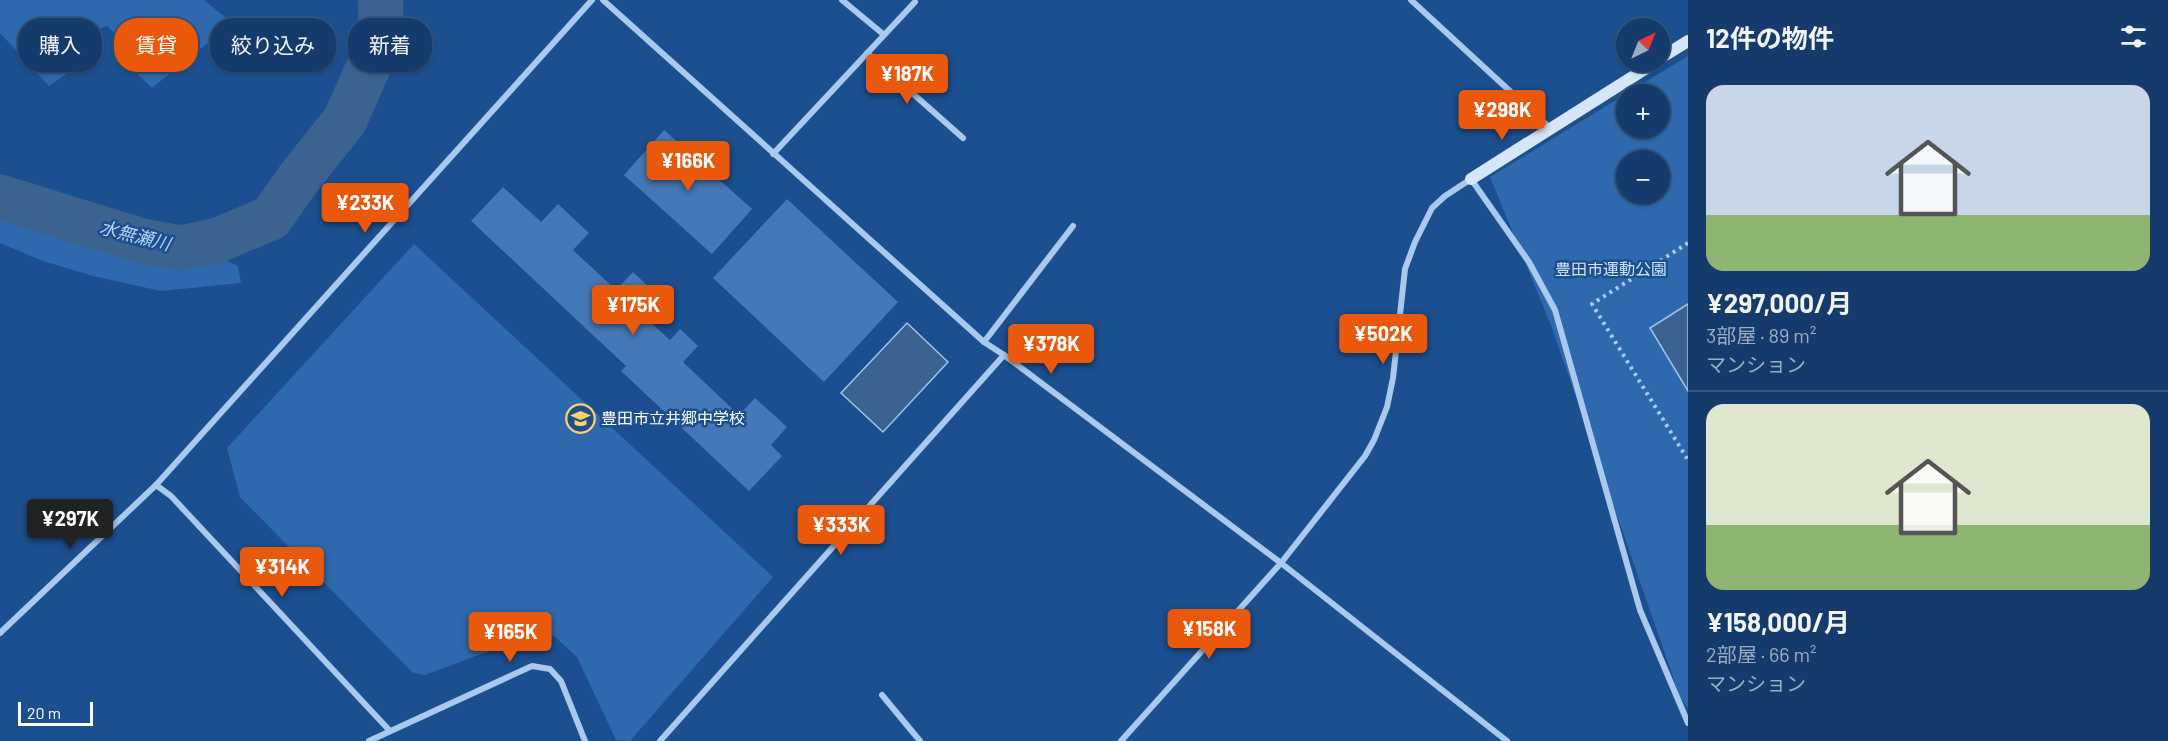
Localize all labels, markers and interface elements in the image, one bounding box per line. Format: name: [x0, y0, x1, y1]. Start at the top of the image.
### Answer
chip: 購入: [18, 18, 102, 72]
chip: 賃貸: [114, 18, 198, 72]
chip: 絞り込み: [210, 18, 336, 72]
chip: 新着: [348, 18, 432, 72]
north arrow: [1616, 18, 1670, 72]
map controls: [1616, 18, 1670, 204]
icon: filters: [2117, 20, 2150, 53]
text: 12件の物件: [1706, 22, 1834, 53]
pin: ¥187K: [865, 54, 949, 105]
text: ¥187K: [880, 61, 934, 85]
button: +: [1616, 84, 1670, 138]
pin: ¥298K: [1460, 90, 1544, 141]
text: ¥298K: [1473, 97, 1531, 121]
icon: home: [1874, 124, 1982, 232]
pin: ¥166K: [646, 141, 730, 192]
text: ¥166K: [661, 148, 715, 172]
button: −: [1616, 150, 1670, 204]
pin: ¥233K: [323, 183, 407, 234]
text: ¥233K: [336, 190, 394, 214]
water label: 水無瀬川: [98, 216, 175, 255]
park label: 豊田市運動公園: [1555, 259, 1667, 278]
pin: ¥175K: [591, 285, 675, 336]
text: ¥297,000/月: [1706, 287, 1852, 318]
text: ¥175K: [606, 292, 660, 316]
pin: ¥502K: [1341, 314, 1425, 365]
text: ¥502K: [1353, 321, 1413, 345]
text: 3部屋 · 89 m²: [1706, 323, 1816, 347]
pin: ¥378K: [1009, 324, 1093, 375]
text: ¥378K: [1022, 331, 1080, 355]
text: マンション: [1706, 352, 1806, 376]
school or university icon: 豊田市立井郷中学校: [564, 402, 596, 434]
place label: 豊田市立井郷中学校: [601, 408, 745, 427]
icon: home: [1874, 443, 1982, 551]
pin: ¥297K: [28, 499, 112, 550]
pin: ¥333K: [799, 505, 883, 556]
text: ¥297K: [41, 506, 99, 530]
text: ¥333K: [812, 512, 870, 536]
pin: ¥314K: [240, 547, 324, 598]
text: ¥314K: [254, 554, 310, 578]
text: ¥158,000/月: [1706, 606, 1850, 637]
pin: ¥158K: [1167, 609, 1251, 660]
pin: ¥165K: [468, 612, 552, 663]
text: ¥158K: [1182, 616, 1236, 640]
text: ¥165K: [483, 619, 537, 643]
text: 2部屋 · 66 m²: [1706, 642, 1817, 666]
text: マンション: [1706, 671, 1806, 695]
scale bar: [18, 699, 93, 726]
text: 20 m: [27, 703, 61, 722]

